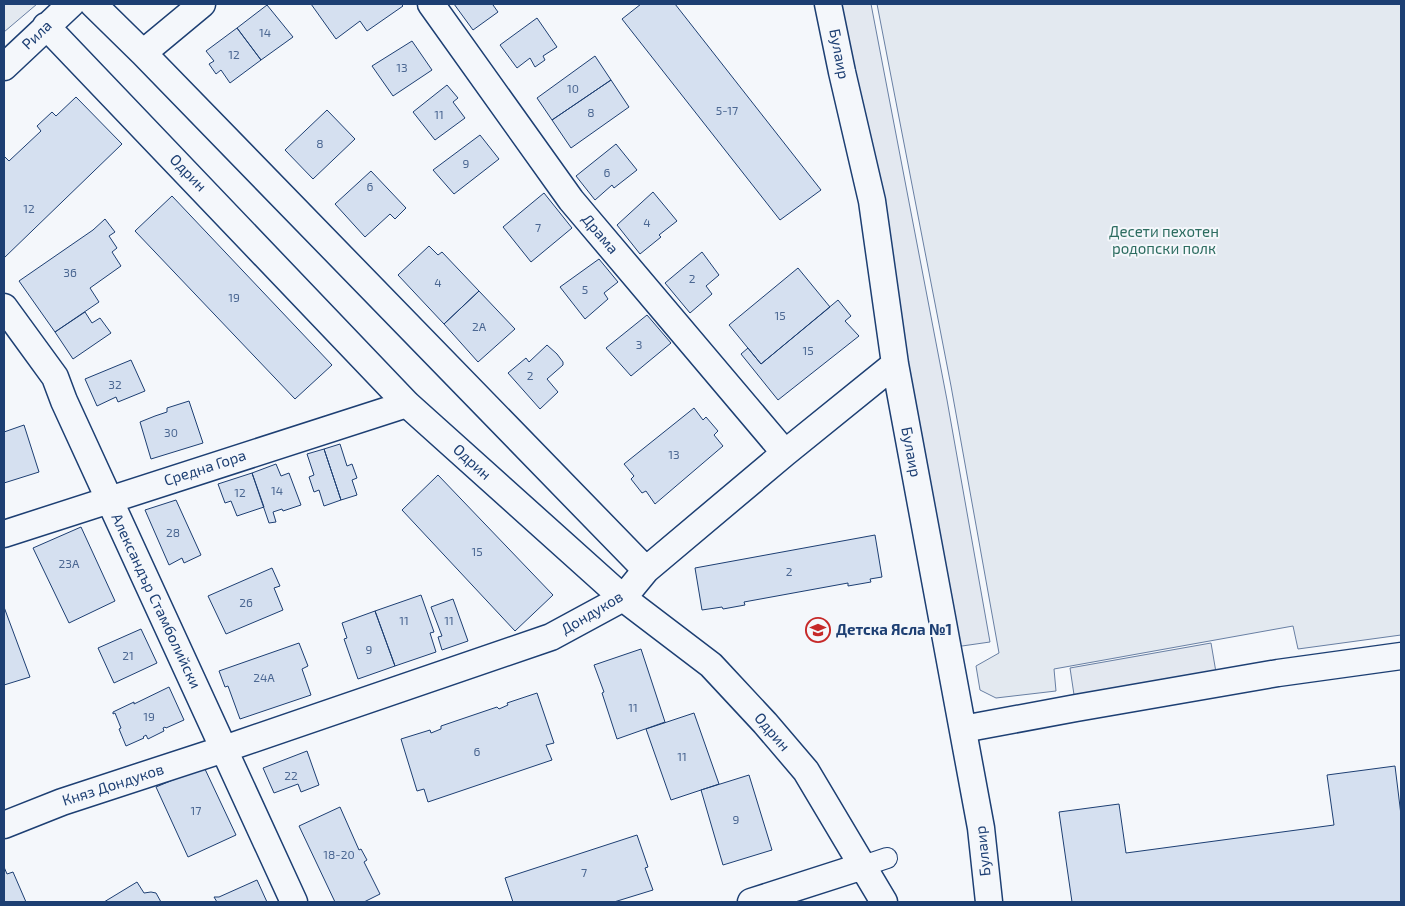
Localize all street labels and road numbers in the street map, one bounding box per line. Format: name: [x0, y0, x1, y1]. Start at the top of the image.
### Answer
street label: Рила: [18, 16, 55, 53]
street label: Булаир: [825, 27, 854, 81]
street label: Одрин: [167, 150, 211, 195]
street label: Драма: [579, 210, 623, 257]
street label: Булаир: [897, 425, 926, 479]
street label: Одрин: [450, 440, 495, 483]
street label: Средна Гора: [161, 445, 248, 489]
street label: Александър Стамболийски: [108, 510, 205, 691]
street label: Дондуков: [557, 587, 626, 639]
street label: Одрин: [751, 708, 794, 754]
street label: Княз Дондуков: [60, 759, 166, 810]
street label: Булаир: [970, 825, 995, 877]

